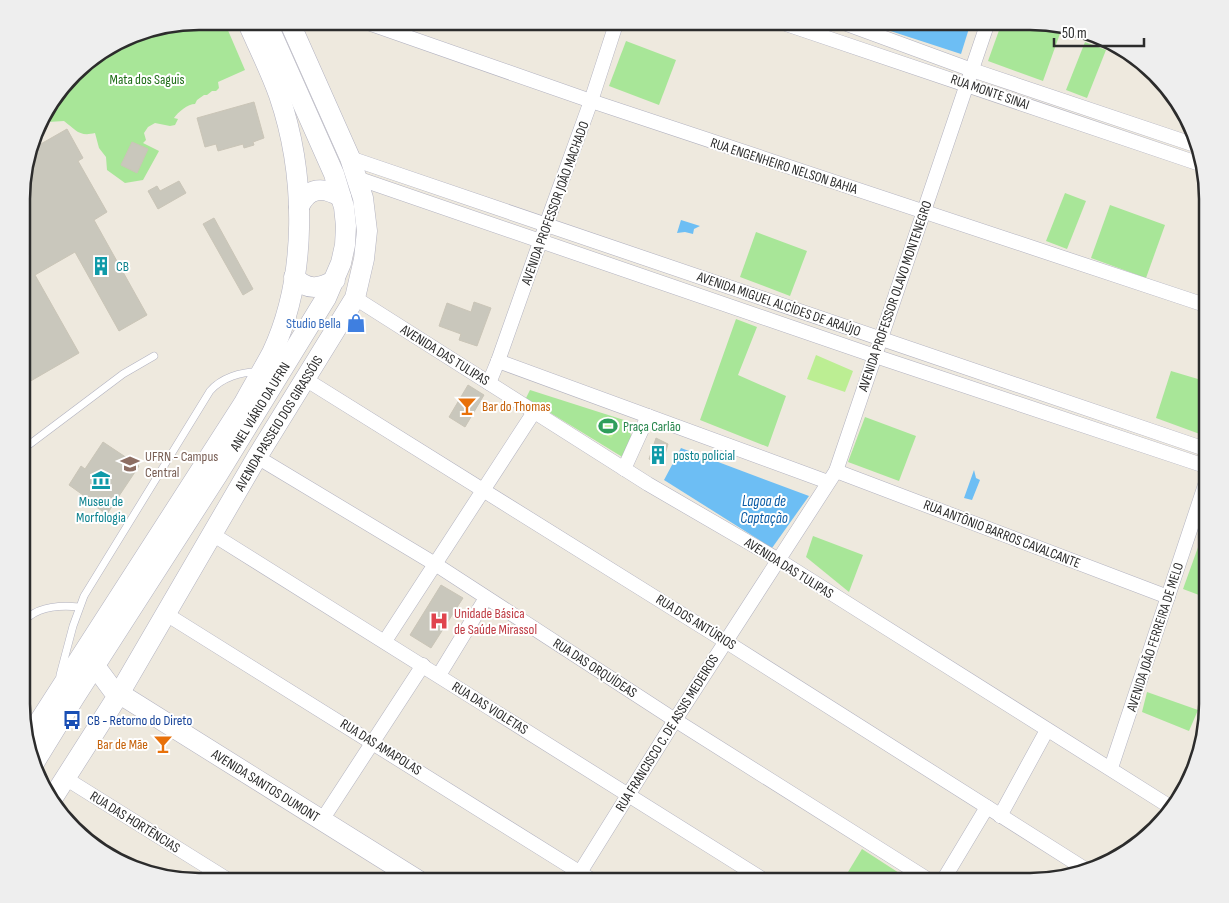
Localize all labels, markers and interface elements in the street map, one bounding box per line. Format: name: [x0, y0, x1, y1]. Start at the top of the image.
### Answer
scale bar: [1054, 15, 1144, 47]
text: 50 m: [1062, 24, 1087, 43]
park label: Mata dos Saguis: [110, 71, 184, 88]
street label: RUA MONTE SINAI: [948, 71, 1032, 113]
street label: AVENIDA PROFESSOR JOÃO MACHADO: [517, 119, 593, 288]
street label: RUA ENGENHEIRO NELSON BAHIA: [708, 134, 861, 198]
street label: AVENIDA PROFESSOR OLAVO MONTENEGRO: [854, 198, 936, 394]
building icon: CB: [90, 255, 112, 277]
place label: CB: [116, 258, 129, 275]
street label: AVENIDA MIGUEL ALCÍDES DE ARAÚJO: [694, 268, 863, 340]
shop icon: Studio Bella: [345, 312, 367, 334]
place label: Studio Bella: [286, 315, 341, 332]
street label: AVENIDA DAS TULIPAS: [397, 320, 493, 389]
street label: AVENIDA PASSEIO DOS GIRASSÓIS: [230, 352, 326, 495]
street label: ANEL VIÁRIO DA UFRN: [225, 359, 293, 455]
bar icon: Bar do Thomas: [456, 395, 478, 417]
place label: Bar do Thomas: [482, 398, 551, 415]
sports icon: Praça Carlão: [597, 415, 619, 437]
place label: Praça Carlão: [623, 418, 681, 435]
building icon: posto policial: [647, 444, 669, 466]
place label: posto policial: [673, 447, 735, 464]
place label: UFRN - Campus Central: [145, 448, 218, 481]
school or university icon: UFRN - Campus Central: [119, 453, 141, 475]
museum icon: Museu de Morfologia: [90, 469, 112, 491]
water label: Lagoa de Captação: [740, 492, 788, 528]
place label: Museu de Morfologia: [76, 493, 126, 526]
street label: RUA ANTÔNIO BARROS CAVALCANTE: [921, 496, 1083, 572]
street label: AVENIDA DAS TULIPAS: [741, 533, 837, 602]
street label: AVENIDA JOÃO FERREIRA DE MELO: [1123, 560, 1187, 715]
street label: RUA DOS ANTÚRIOS: [653, 591, 739, 653]
place label: Unidade Básica de Saúde Mirassol: [454, 605, 537, 638]
hospital icon: Unidade Básica de Saúde Mirassol: [428, 610, 450, 632]
street label: RUA DAS ORQUÍDEAS: [550, 635, 640, 701]
street label: RUA FRANCISCO C. DE ASSIS MEDEIROS: [612, 651, 722, 815]
street label: RUA DAS VIOLETAS: [449, 678, 531, 738]
bus stop icon: CB - Retorno do Direto: [61, 709, 83, 731]
place label: CB - Retorno do Direto: [87, 712, 192, 729]
street label: RUA DAS AMAPOLAS: [337, 715, 425, 779]
bar icon: Bar de Mãe: [152, 733, 174, 755]
place label: Bar de Mãe: [97, 736, 148, 753]
street label: AVENIDA SANTOS DUMONT: [208, 745, 323, 825]
street label: RUA DAS HORTÊNCIAS: [87, 788, 183, 856]

